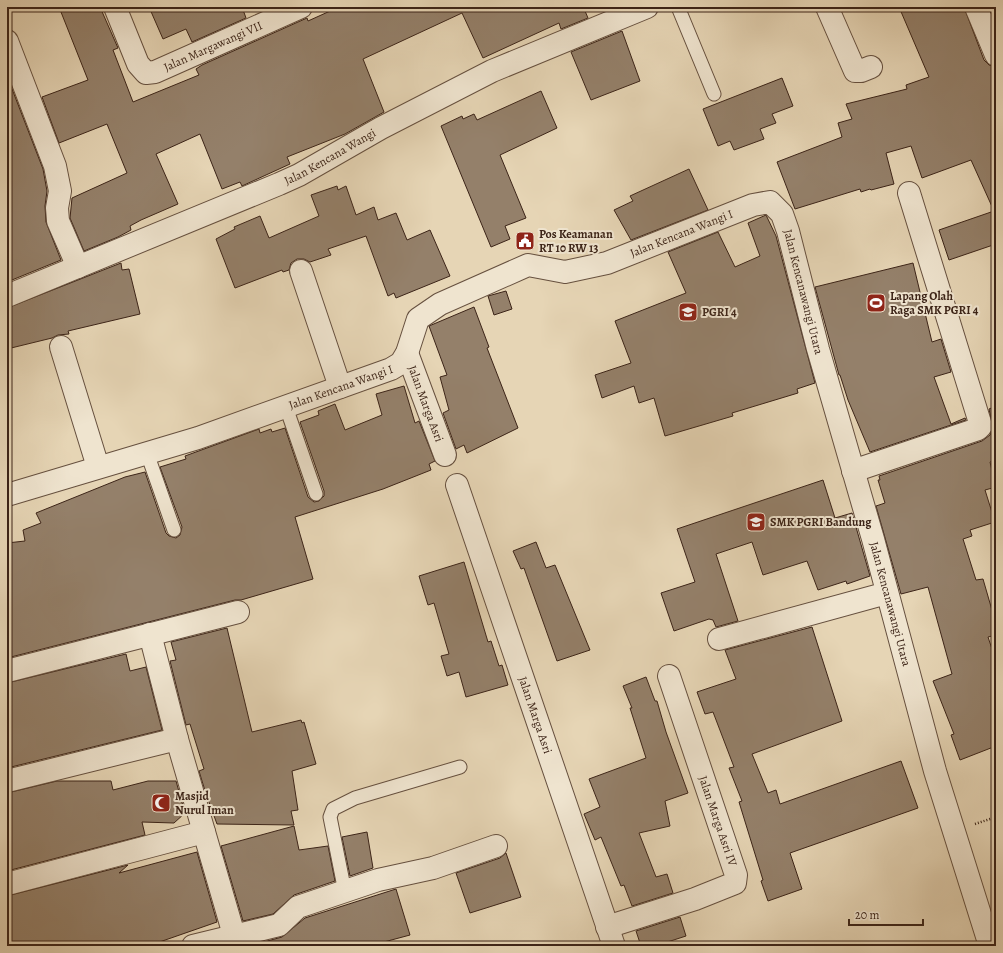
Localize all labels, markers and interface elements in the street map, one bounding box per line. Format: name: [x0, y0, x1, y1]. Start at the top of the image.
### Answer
street label: Jalan Margawangi VII: [161, 17, 265, 75]
street label: Jalan Kencana Wangi: [282, 125, 379, 189]
street label: Jalan Kencana Wangi I: [628, 206, 735, 261]
place label: Pos Keamanan RT 10 RW 13: [539, 226, 613, 256]
street label: Jalan Kencanawangi Utara: [780, 228, 827, 357]
public building icon: Pos Keamanan RT 10 RW 13: [514, 230, 536, 252]
place label: Lapang Olah Raga SMK PGRI 4: [890, 288, 979, 318]
sports icon: Lapang Olah Raga SMK PGRI 4: [865, 292, 887, 314]
school or university icon: PGRI 4: [677, 301, 699, 323]
place label: PGRI 4: [702, 304, 737, 320]
street label: Jalan Kencana Wangi I: [287, 361, 395, 413]
street label: Jalan Marga Asri: [404, 363, 447, 444]
school or university icon: SMK PGRI Bandung: [745, 511, 767, 533]
place label: SMK PGRI Bandung: [770, 514, 872, 530]
street label: Jalan Kencanawangi Utara: [866, 540, 915, 668]
street label: Jalan Marga Asri: [515, 674, 556, 756]
street label: Jalan Marga Asri IV: [695, 774, 741, 869]
place label: Masjid Nurul Iman: [175, 788, 234, 818]
mosque icon: Masjid Nurul Iman: [150, 792, 172, 814]
scale bar: [849, 901, 923, 927]
text: 20 m: [855, 907, 879, 923]

